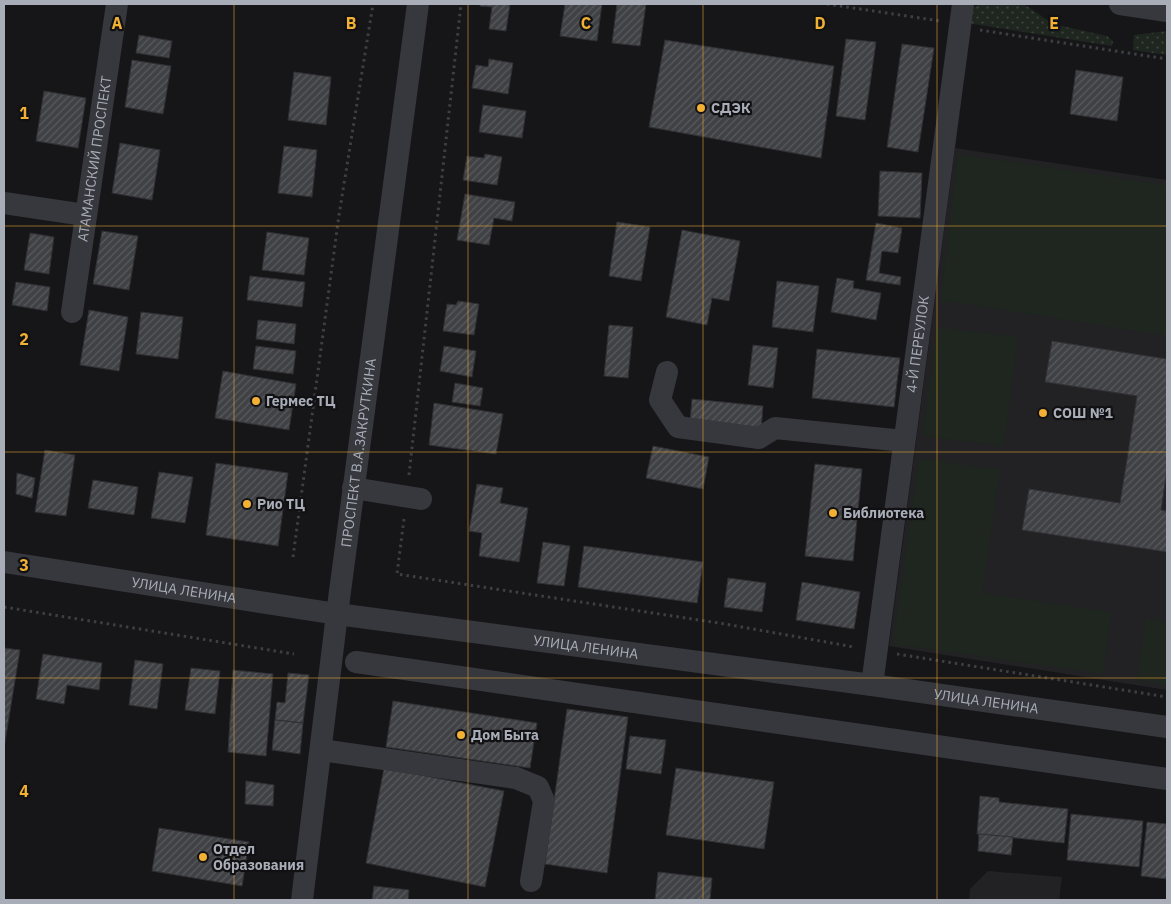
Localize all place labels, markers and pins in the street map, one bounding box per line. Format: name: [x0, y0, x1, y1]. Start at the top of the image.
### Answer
place label: СДЭК: [711, 99, 750, 117]
marker: СДЭК: [695, 102, 707, 114]
place label: Гермес ТЦ: [266, 392, 336, 410]
marker: Гермес ТЦ: [250, 395, 262, 407]
place label: СОШ №1: [1053, 404, 1113, 422]
marker: СОШ №1: [1037, 407, 1049, 419]
place label: Рио ТЦ: [257, 495, 305, 513]
marker: Рио ТЦ: [241, 498, 253, 510]
place label: Библиотека: [843, 504, 924, 522]
marker: Библиотека: [827, 507, 839, 519]
place label: Дом Быта: [471, 726, 539, 744]
marker: Дом Быта: [455, 729, 467, 741]
place label: Отдел Образования: [213, 840, 304, 874]
marker: Отдел Образования: [197, 851, 209, 863]

